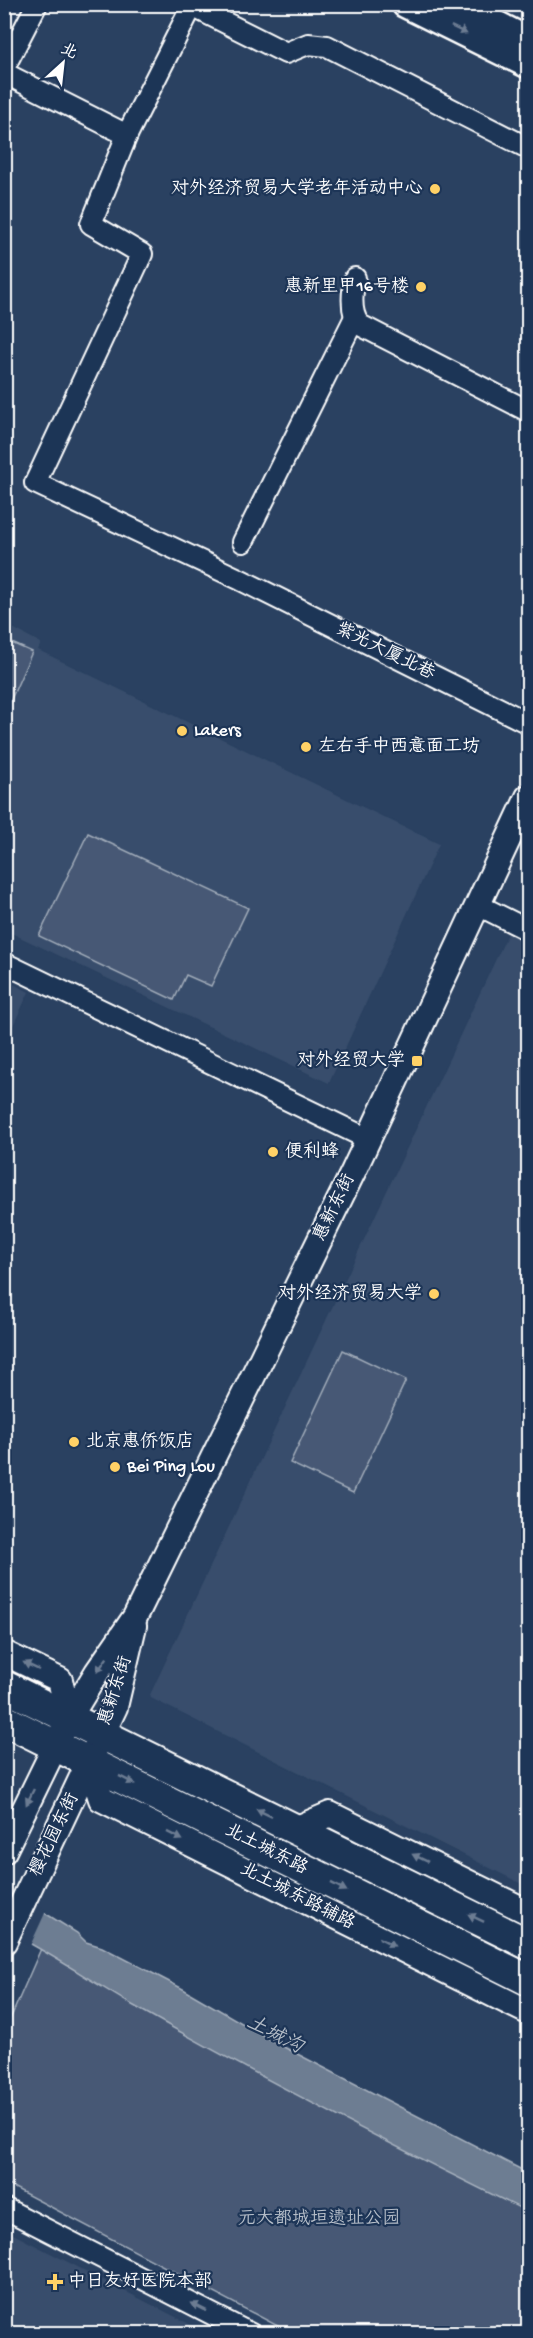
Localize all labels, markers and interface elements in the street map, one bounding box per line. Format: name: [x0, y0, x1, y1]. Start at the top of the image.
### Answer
one-way arrow: [450, 26, 467, 35]
north arrow: [33, 33, 93, 93]
text: 北: [57, 40, 80, 65]
place label: 对外经济贸易大学老年活动中心: [171, 177, 423, 200]
marker: 对外经济贸易大学老年活动中心: [428, 182, 442, 196]
place label: 惠新里甲16号楼: [285, 276, 409, 298]
marker: 惠新里甲16号楼: [414, 280, 428, 294]
street label: 紫光大厦北巷: [332, 618, 439, 685]
place label: Lakers: [194, 721, 242, 742]
marker: Lakers: [175, 724, 189, 738]
place label: 左右手中西意面工坊: [318, 736, 480, 758]
marker: 左右手中西意面工坊: [299, 740, 313, 754]
place label: 对外经贸大学: [297, 1050, 405, 1072]
marker: 对外经贸大学: [410, 1054, 424, 1068]
place label: 便利蜂: [285, 1141, 339, 1163]
marker: 便利蜂: [266, 1145, 280, 1159]
street label: 惠新东街: [309, 1171, 360, 1245]
place label: 对外经济贸易大学: [278, 1283, 422, 1305]
marker: 对外经济贸易大学: [427, 1287, 441, 1301]
place label: 北京惠侨饭店: [86, 1431, 194, 1453]
marker: 北京惠侨饭店: [67, 1435, 81, 1449]
place label: Bei Ping Lou: [126, 1457, 215, 1478]
marker: Bei Ping Lou: [108, 1460, 122, 1474]
street label: 惠新东街: [94, 1653, 137, 1728]
one-way arrow: [97, 1657, 108, 1673]
one-way arrow: [22, 1661, 39, 1671]
one-way arrow: [119, 1775, 136, 1785]
one-way arrow: [26, 1789, 35, 1806]
street label: 樱花园东街: [25, 1790, 84, 1880]
one-way arrow: [255, 1809, 272, 1818]
street label: 北土城东路: [221, 1819, 311, 1880]
one-way arrow: [166, 1831, 183, 1841]
one-way arrow: [411, 1854, 428, 1863]
street label: 北土城东路辅路: [236, 1858, 358, 1935]
one-way arrow: [331, 1882, 348, 1892]
one-way arrow: [467, 1914, 485, 1924]
one-way arrow: [378, 1937, 395, 1946]
water label: 土城沟: [242, 2010, 309, 2061]
park label: 元大都城垣遗址公园: [238, 2208, 400, 2230]
place label: 中日友好医院本部: [68, 2271, 212, 2293]
marker: 中日友好医院本部: [46, 2273, 64, 2291]
one-way arrow: [190, 2302, 207, 2312]

